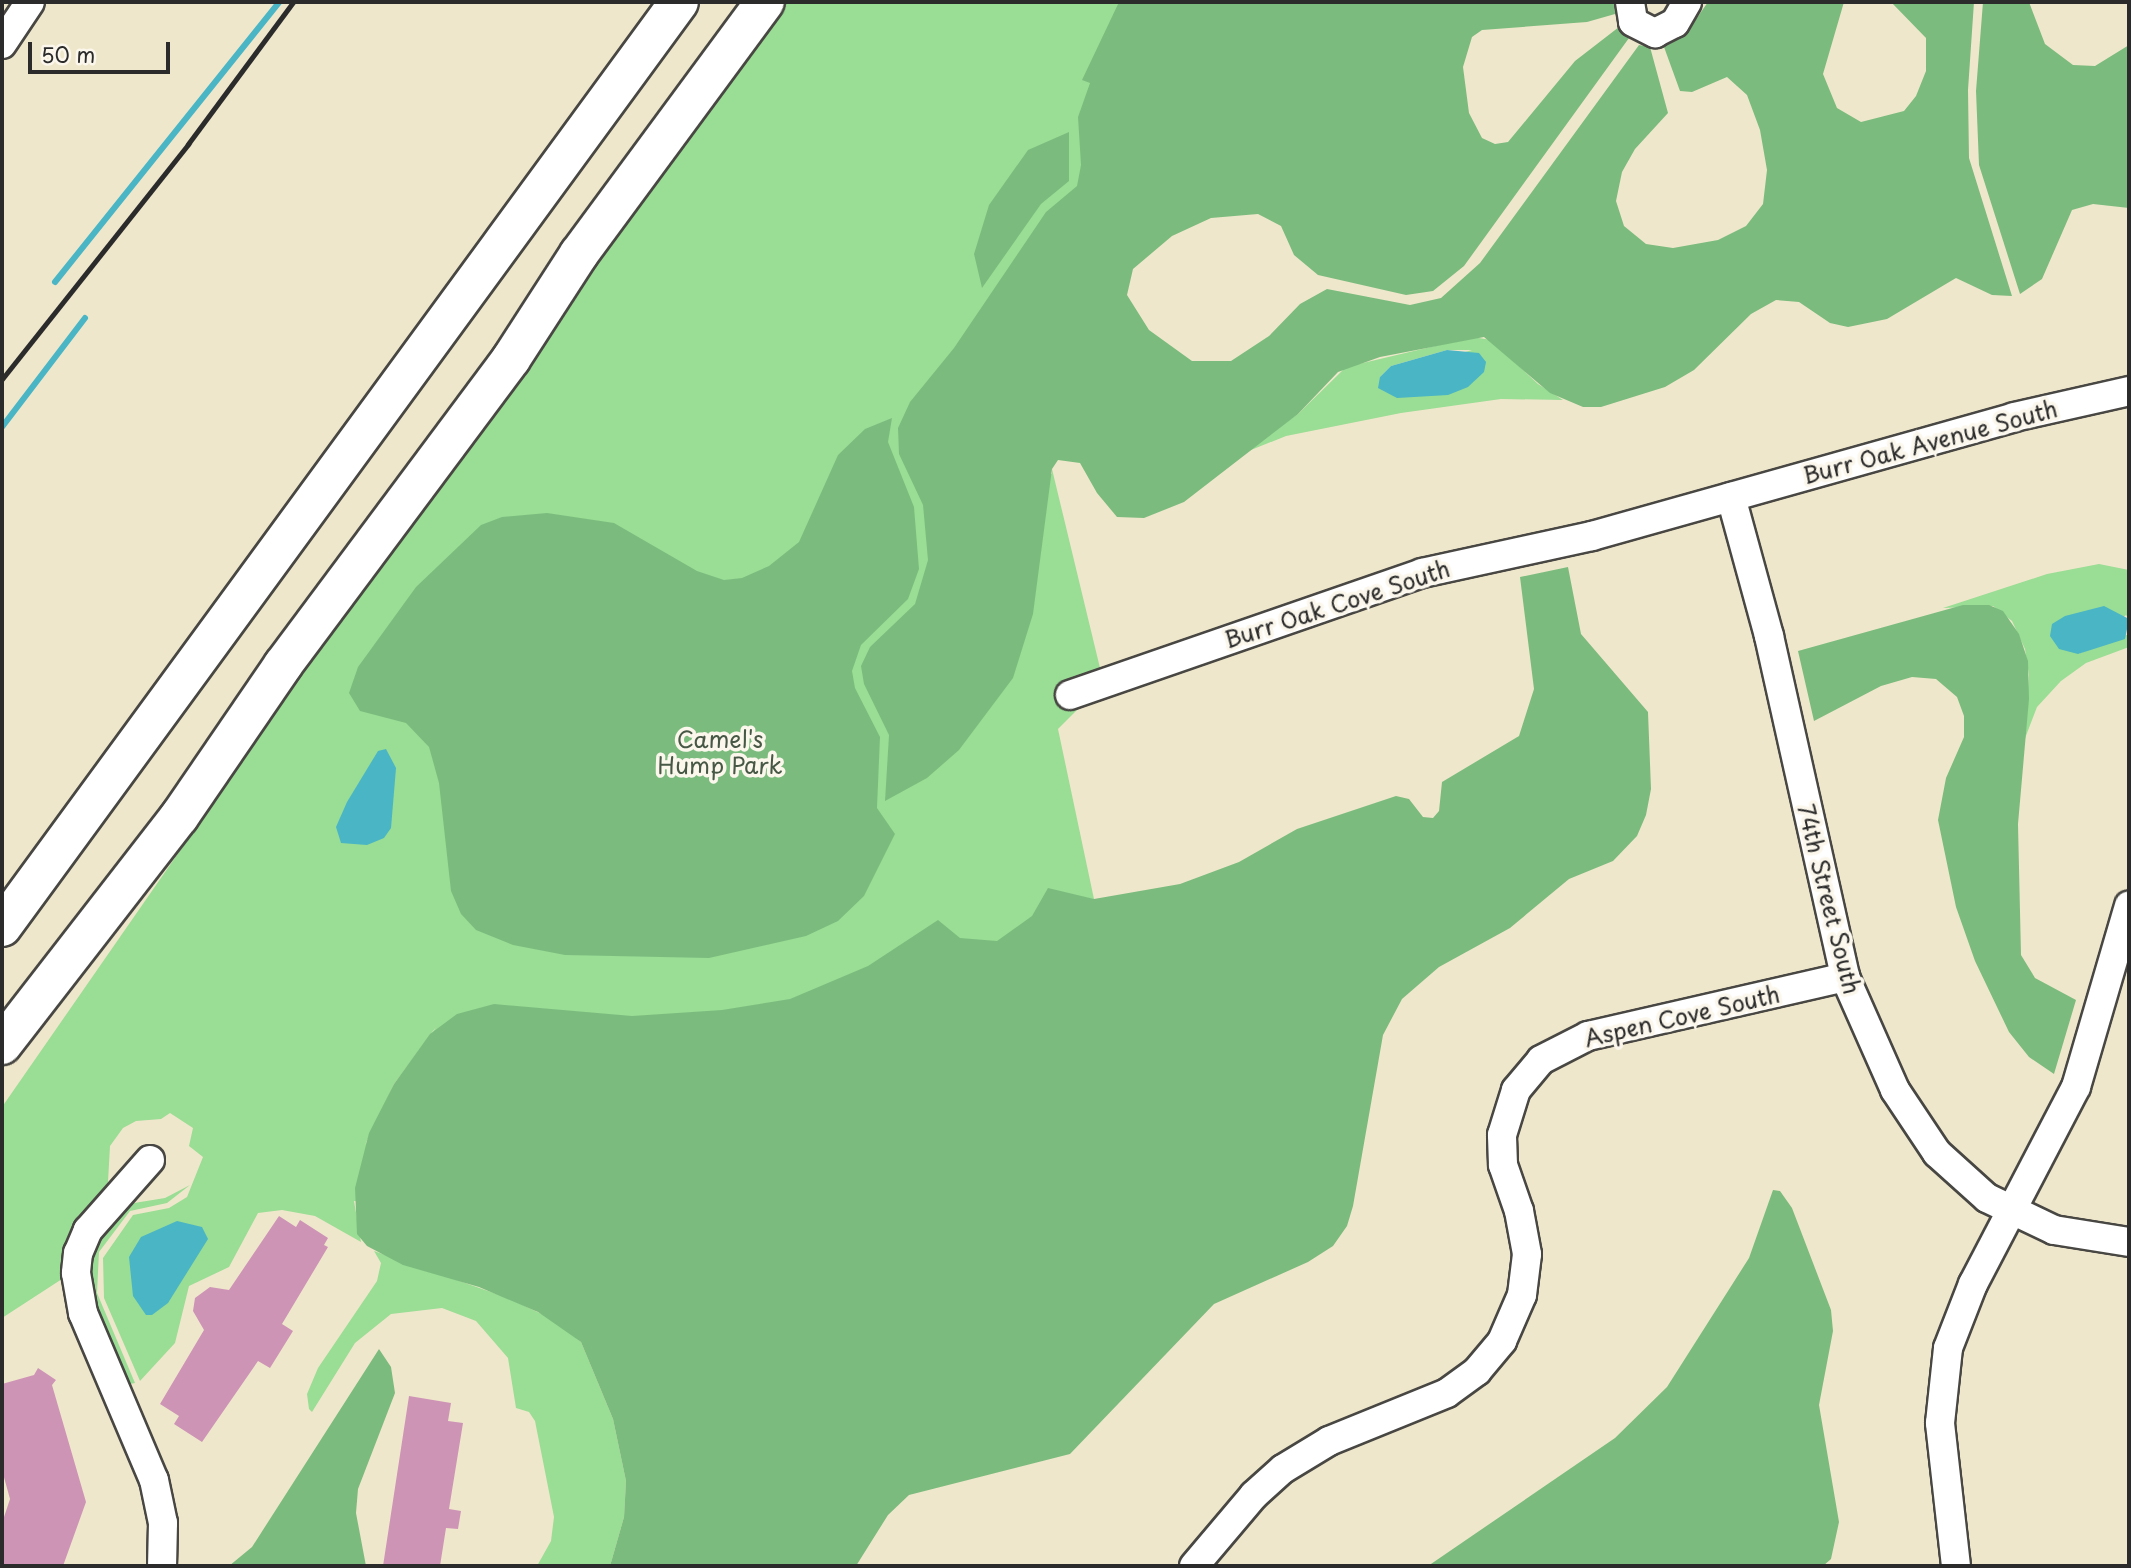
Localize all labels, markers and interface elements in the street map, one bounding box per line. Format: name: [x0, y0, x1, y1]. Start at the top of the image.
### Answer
scale bar: [32, 28, 173, 72]
text: 50 m: [41, 38, 95, 70]
street label: Burr Oak Avenue South: [1800, 395, 2060, 489]
street label: Burr Oak Cove South: [1220, 554, 1454, 654]
park label: Camel's Hump Park: [658, 725, 782, 779]
street label: 74th Street South: [1792, 800, 1866, 998]
street label: Aspen Cove South: [1581, 980, 1783, 1052]

